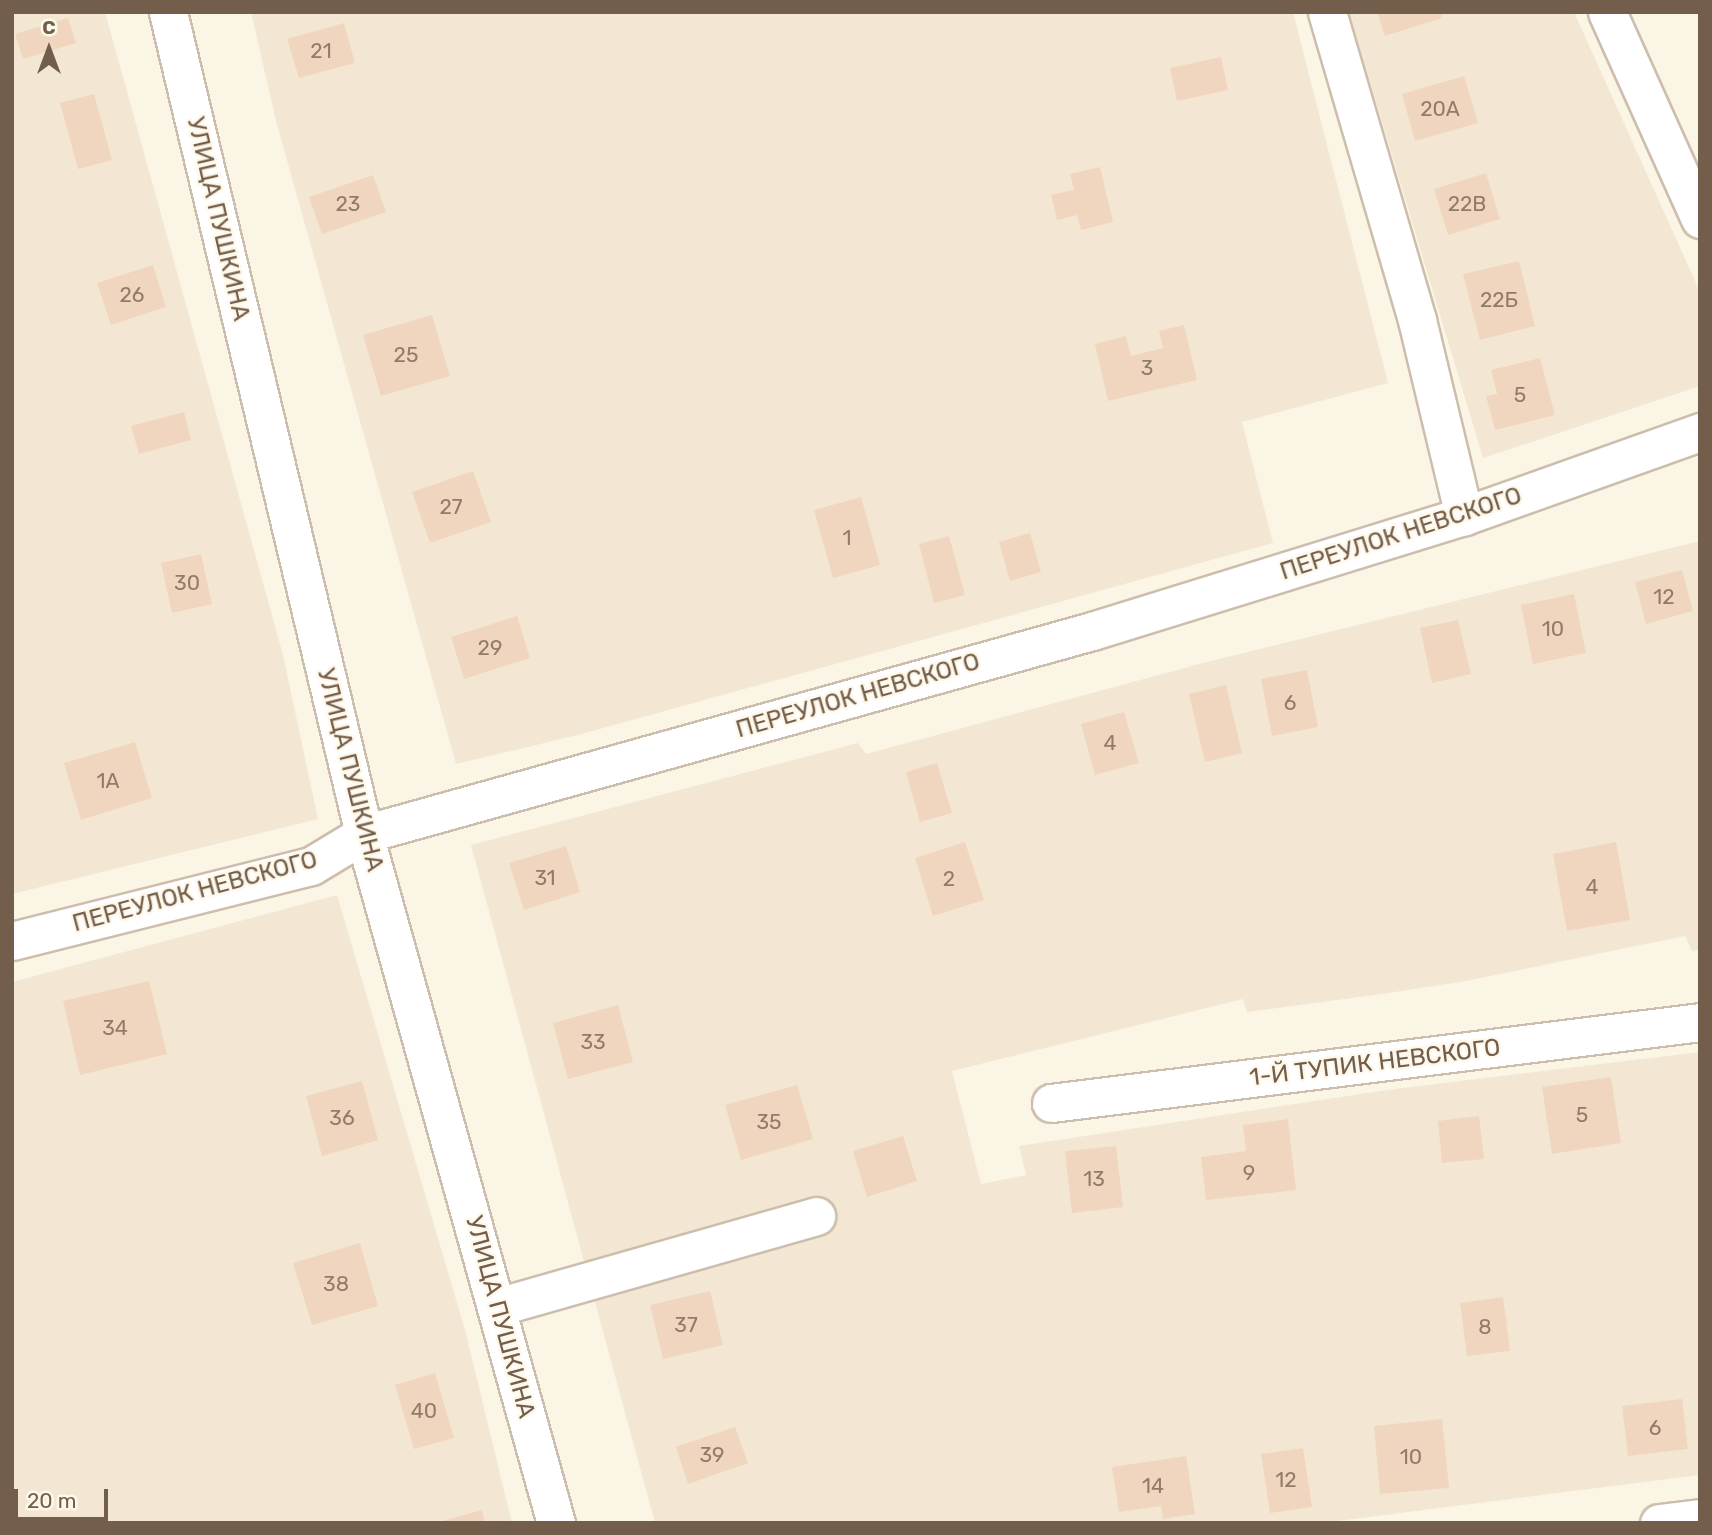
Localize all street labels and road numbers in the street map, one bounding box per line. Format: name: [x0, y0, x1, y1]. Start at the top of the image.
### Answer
street label: УЛИЦА ПУШКИНА: [181, 114, 255, 324]
street label: ПЕРЕУЛОК НЕВСКОГО: [1277, 481, 1525, 587]
street label: ПЕРЕУЛОК НЕВСКОГО: [733, 647, 983, 745]
street label: УЛИЦА ПУШКИНА: [311, 665, 389, 875]
street label: ПЕРЕУЛОК НЕВСКОГО: [69, 845, 321, 939]
street label: 1-Й ТУПИК НЕВСКОГО: [1248, 1033, 1502, 1093]
street label: УЛИЦА ПУШКИНА: [459, 1213, 541, 1421]

